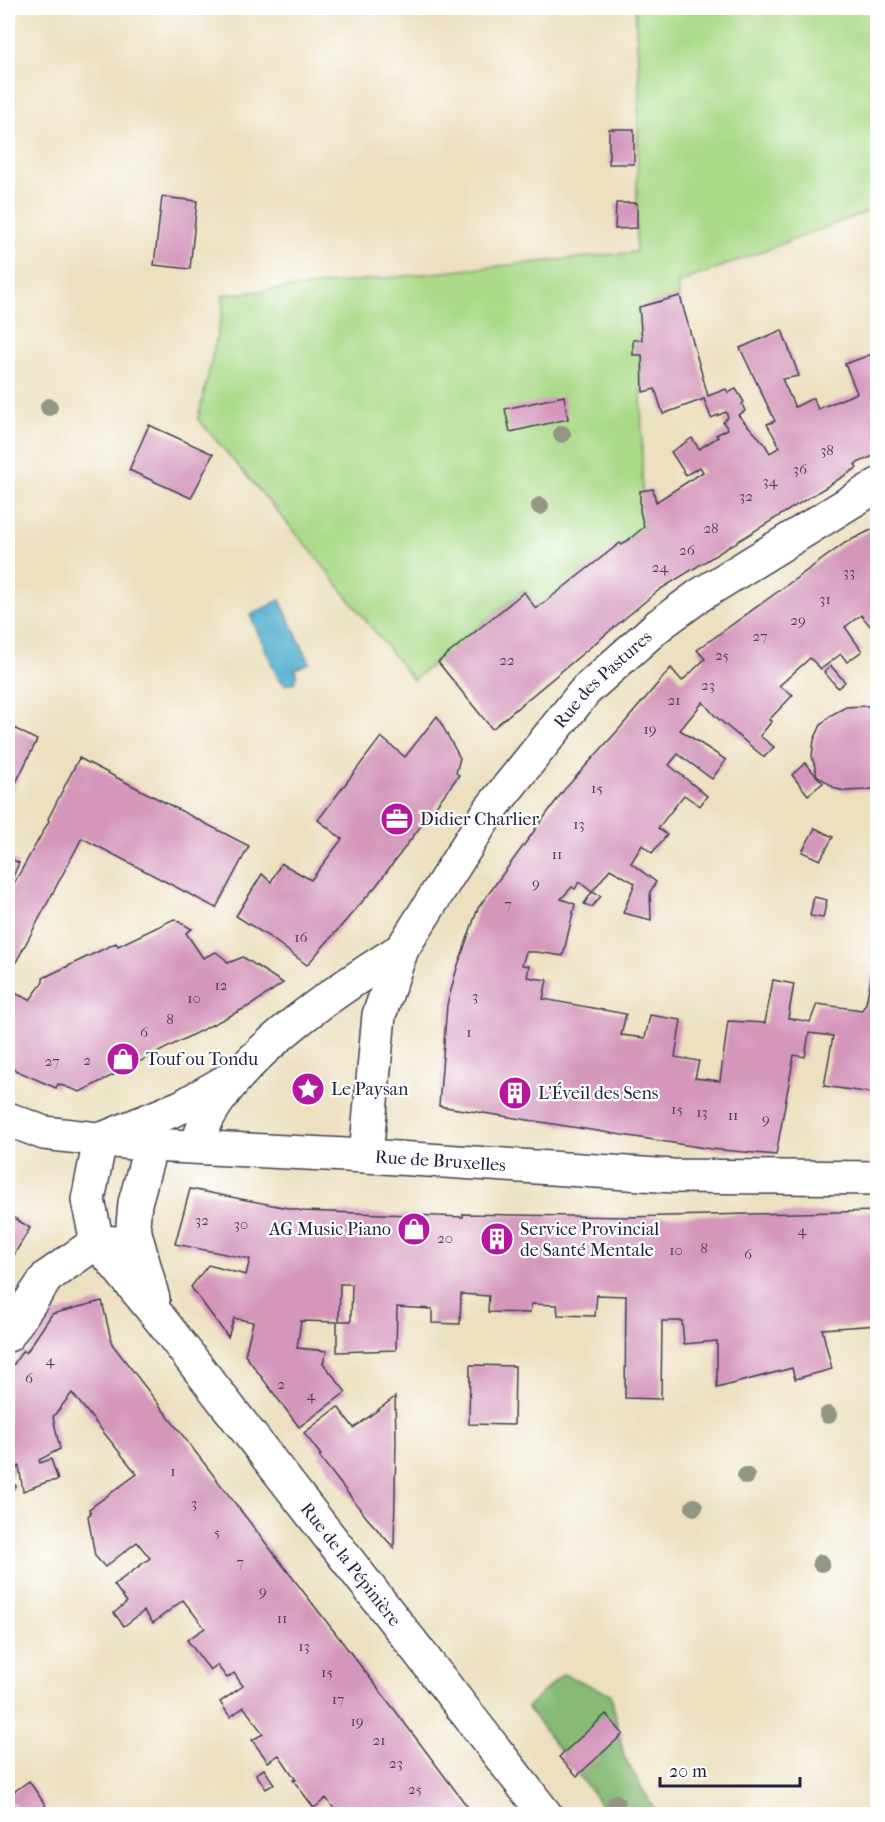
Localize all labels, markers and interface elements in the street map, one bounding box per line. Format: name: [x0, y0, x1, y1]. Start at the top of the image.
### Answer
house number: 38: [820, 441, 834, 459]
house number: 36: [793, 460, 808, 478]
house number: 34: [762, 472, 779, 490]
house number: 32: [739, 487, 753, 505]
house number: 28: [703, 519, 719, 537]
house number: 26: [679, 541, 696, 559]
house number: 24: [652, 558, 669, 576]
house number: 33: [843, 563, 855, 581]
house number: 31: [819, 590, 831, 608]
house number: 29: [790, 611, 806, 629]
street label: Rue des Pastures: [549, 626, 656, 732]
house number: 27: [753, 627, 767, 645]
house number: 25: [715, 646, 729, 664]
house number: 22: [499, 651, 515, 669]
house number: 23: [701, 676, 715, 694]
house number: 21: [667, 691, 681, 709]
house number: 19: [643, 720, 657, 738]
house number: 15: [591, 779, 603, 797]
office icon: Didier Charlier: [379, 801, 415, 837]
place label: Didier Charlier: [420, 809, 539, 830]
house number: 13: [573, 815, 585, 833]
house number: 11: [552, 845, 562, 863]
house number: 9: [532, 874, 540, 892]
house number: 7: [504, 895, 512, 913]
house number: 16: [294, 928, 309, 946]
house number: 12: [214, 976, 228, 994]
house number: 3: [472, 987, 478, 1005]
house number: 10: [187, 989, 201, 1007]
house number: 8: [166, 1010, 174, 1028]
house number: 6: [140, 1023, 149, 1041]
house number: 1: [466, 1023, 472, 1041]
shop icon: Touf ou Tondu: [105, 1041, 141, 1077]
place label: Touf ou Tondu: [146, 1049, 258, 1070]
house number: 2: [83, 1051, 91, 1069]
house number: 27: [45, 1052, 59, 1070]
place icon: Le Paysan: [290, 1071, 326, 1107]
building icon: L'Éveil des Sens: [497, 1075, 533, 1111]
place label: Le Paysan: [331, 1079, 409, 1100]
place label: L'Éveil des Sens: [538, 1082, 659, 1104]
house number: 15: [671, 1100, 683, 1118]
house number: 13: [696, 1103, 708, 1121]
house number: 11: [728, 1106, 738, 1124]
house number: 9: [762, 1110, 770, 1128]
street label: Rue de Bruxelles: [374, 1146, 507, 1176]
house number: 32: [195, 1211, 209, 1229]
shop icon: AG Music Piano: [396, 1211, 432, 1247]
house number: 30: [234, 1215, 248, 1233]
place label: AG Music Piano: [268, 1219, 391, 1240]
place label: Service Provincial de Santé Mentale: [520, 1219, 659, 1261]
building icon: Service Provincial de Santé Mentale: [479, 1221, 515, 1257]
house number: 4: [798, 1221, 808, 1239]
house number: 20: [437, 1229, 453, 1247]
house number: 8: [700, 1239, 708, 1257]
house number: 10: [669, 1241, 683, 1259]
house number: 6: [744, 1245, 753, 1263]
house number: 4: [46, 1351, 56, 1369]
house number: 6: [25, 1369, 34, 1387]
house number: 2: [277, 1375, 285, 1393]
house number: 4: [307, 1386, 317, 1404]
house number: 1: [170, 1462, 176, 1480]
house number: 3: [191, 1494, 197, 1512]
street label: Rue de la Pépinière: [296, 1498, 405, 1630]
house number: 5: [214, 1523, 220, 1541]
house number: 7: [236, 1553, 244, 1571]
house number: 9: [259, 1582, 267, 1600]
house number: 11: [277, 1609, 287, 1627]
house number: 13: [298, 1637, 310, 1655]
house number: 15: [321, 1663, 333, 1681]
house number: 17: [332, 1690, 344, 1708]
house number: 19: [350, 1712, 364, 1730]
house number: 21: [372, 1731, 386, 1749]
scale bar: [660, 1750, 800, 1788]
house number: 23: [389, 1754, 403, 1772]
text: 20 m: [669, 1761, 707, 1782]
house number: 25: [408, 1780, 422, 1798]

